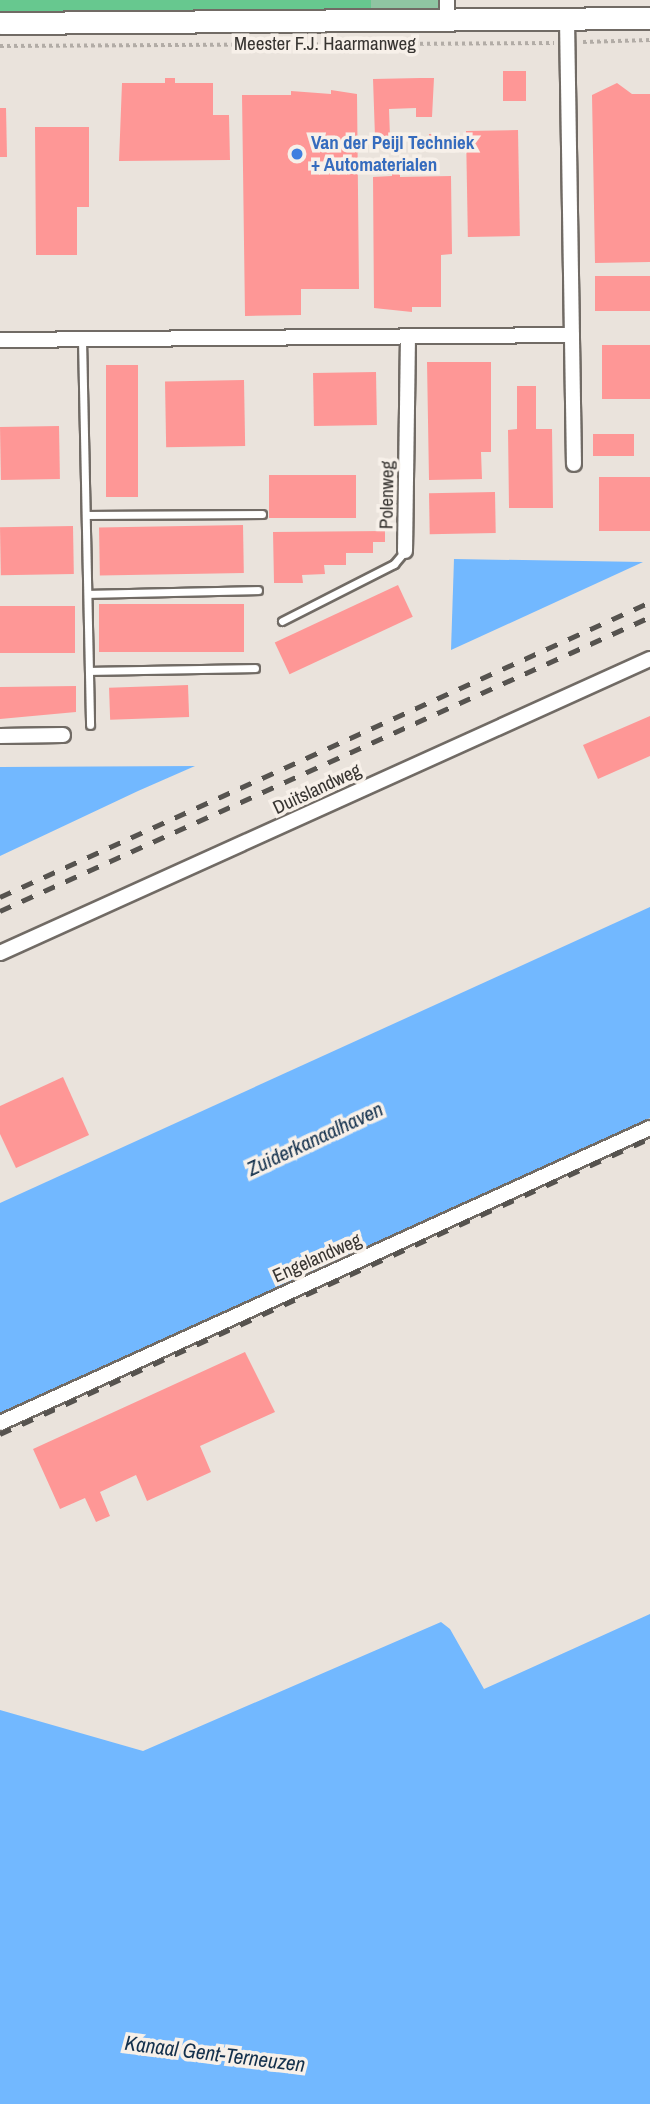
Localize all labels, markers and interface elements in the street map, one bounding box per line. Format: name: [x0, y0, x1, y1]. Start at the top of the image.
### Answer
street label: Meester F.J. Haarmanweg: [234, 33, 416, 55]
place label: Van der Peijl Techniek + Automaterialen: [311, 132, 474, 176]
marker: Van der Peijl Techniek + Automaterialen: [289, 146, 305, 162]
street label: Polenweg: [375, 461, 399, 529]
street label: Duitslandweg: [269, 759, 365, 819]
water label: Zuiderkanaalhaven: [243, 1096, 387, 1182]
street label: Engelandweg: [269, 1228, 365, 1288]
water label: Kanaal Gent-Terneuzen: [123, 2030, 307, 2078]

